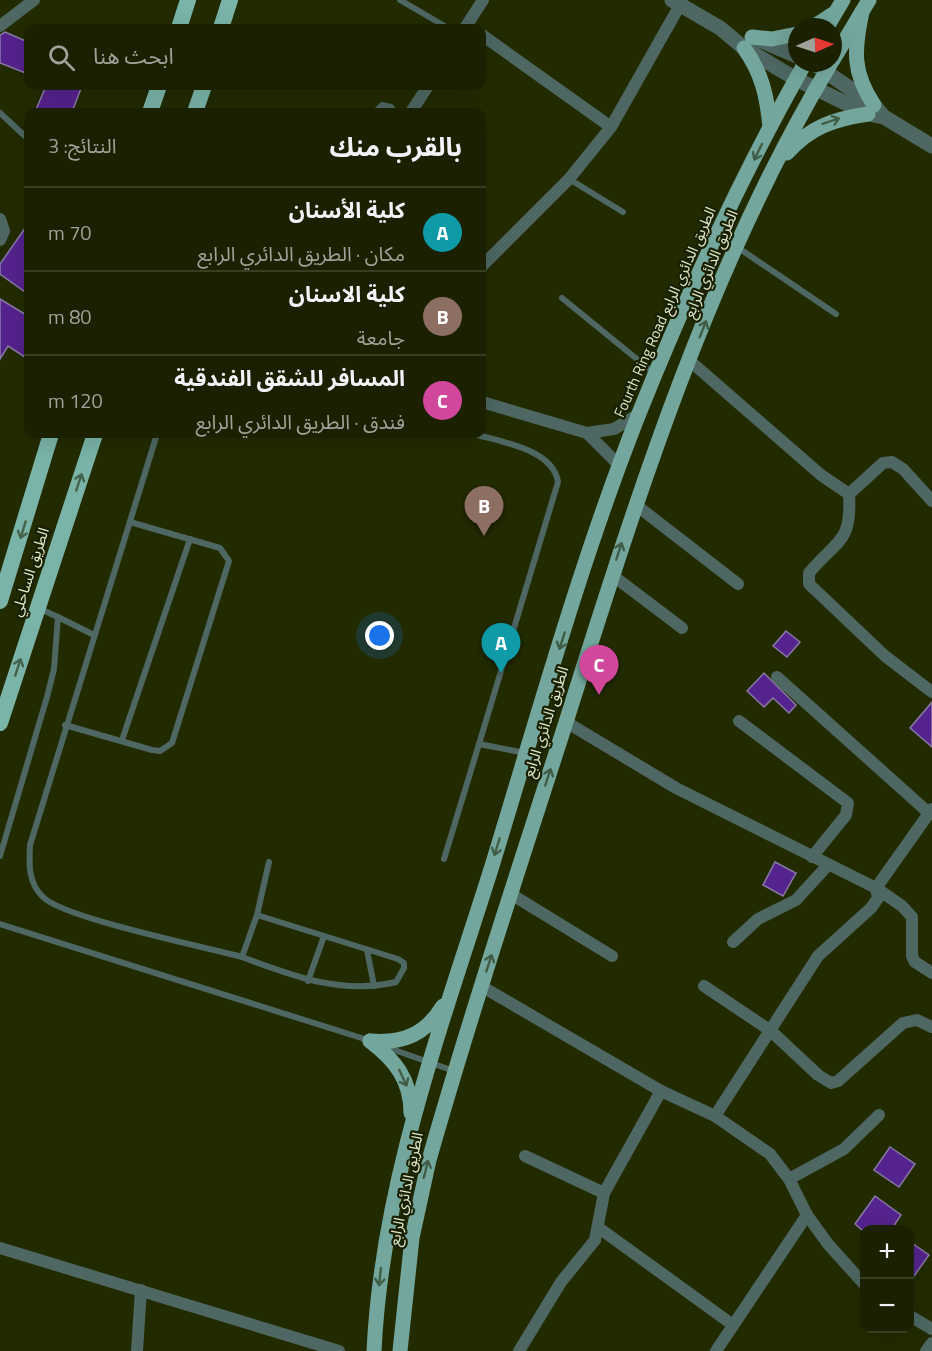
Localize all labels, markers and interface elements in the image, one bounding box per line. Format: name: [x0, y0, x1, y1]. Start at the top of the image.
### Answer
north arrow: [788, 18, 842, 72]
search box: [24, 24, 486, 90]
text: ابحث هنا: [93, 39, 174, 73]
icon: search: [45, 41, 78, 74]
one-way arrow: [821, 115, 840, 126]
text: بالقرب منك: [330, 127, 462, 166]
text: النتائج: 3: [48, 130, 116, 161]
one-way arrow: [751, 142, 763, 160]
text: كلية الأسنان: [289, 193, 405, 227]
street label: Fourth Ring Road الطريق الدائري الرابع: [608, 203, 722, 421]
street label: الطريق الدائري الرابع: [677, 206, 745, 322]
text: 70 m: [48, 217, 92, 248]
text: A: [436, 217, 449, 248]
text: مكان · الطريق الدائري الرابع: [197, 238, 405, 269]
text: كلية الاسنان: [289, 277, 405, 311]
text: 80 m: [48, 301, 92, 332]
text: B: [436, 301, 449, 332]
one-way arrow: [698, 320, 709, 339]
text: جامعة: [357, 322, 405, 353]
text: المسافر للشقق الفندقية: [174, 361, 405, 395]
text: 120 m: [48, 385, 103, 416]
text: C: [437, 385, 448, 416]
text: فندق · الطريق الدائري الرابع: [196, 406, 405, 437]
one-way arrow: [74, 473, 85, 492]
pin: B: [464, 486, 504, 536]
one-way arrow: [17, 520, 28, 539]
street label: الطريق الساحلي: [4, 524, 55, 620]
one-way arrow: [615, 542, 626, 561]
your location: [365, 621, 394, 650]
pin: A: [482, 624, 520, 673]
one-way arrow: [556, 631, 567, 650]
pin: C: [580, 646, 618, 695]
one-way arrow: [14, 658, 25, 677]
street label: الطريق الدائري الرابع: [517, 663, 575, 781]
one-way arrow: [543, 768, 554, 787]
one-way arrow: [491, 837, 502, 856]
one-way arrow: [484, 954, 495, 973]
one-way arrow: [398, 1068, 410, 1086]
street label: الطريق الدائري الرابع: [382, 1130, 430, 1248]
one-way arrow: [421, 1159, 433, 1178]
map controls: [860, 1225, 914, 1333]
button: +: [860, 1225, 914, 1279]
one-way arrow: [374, 1267, 385, 1287]
button: −: [860, 1279, 914, 1333]

